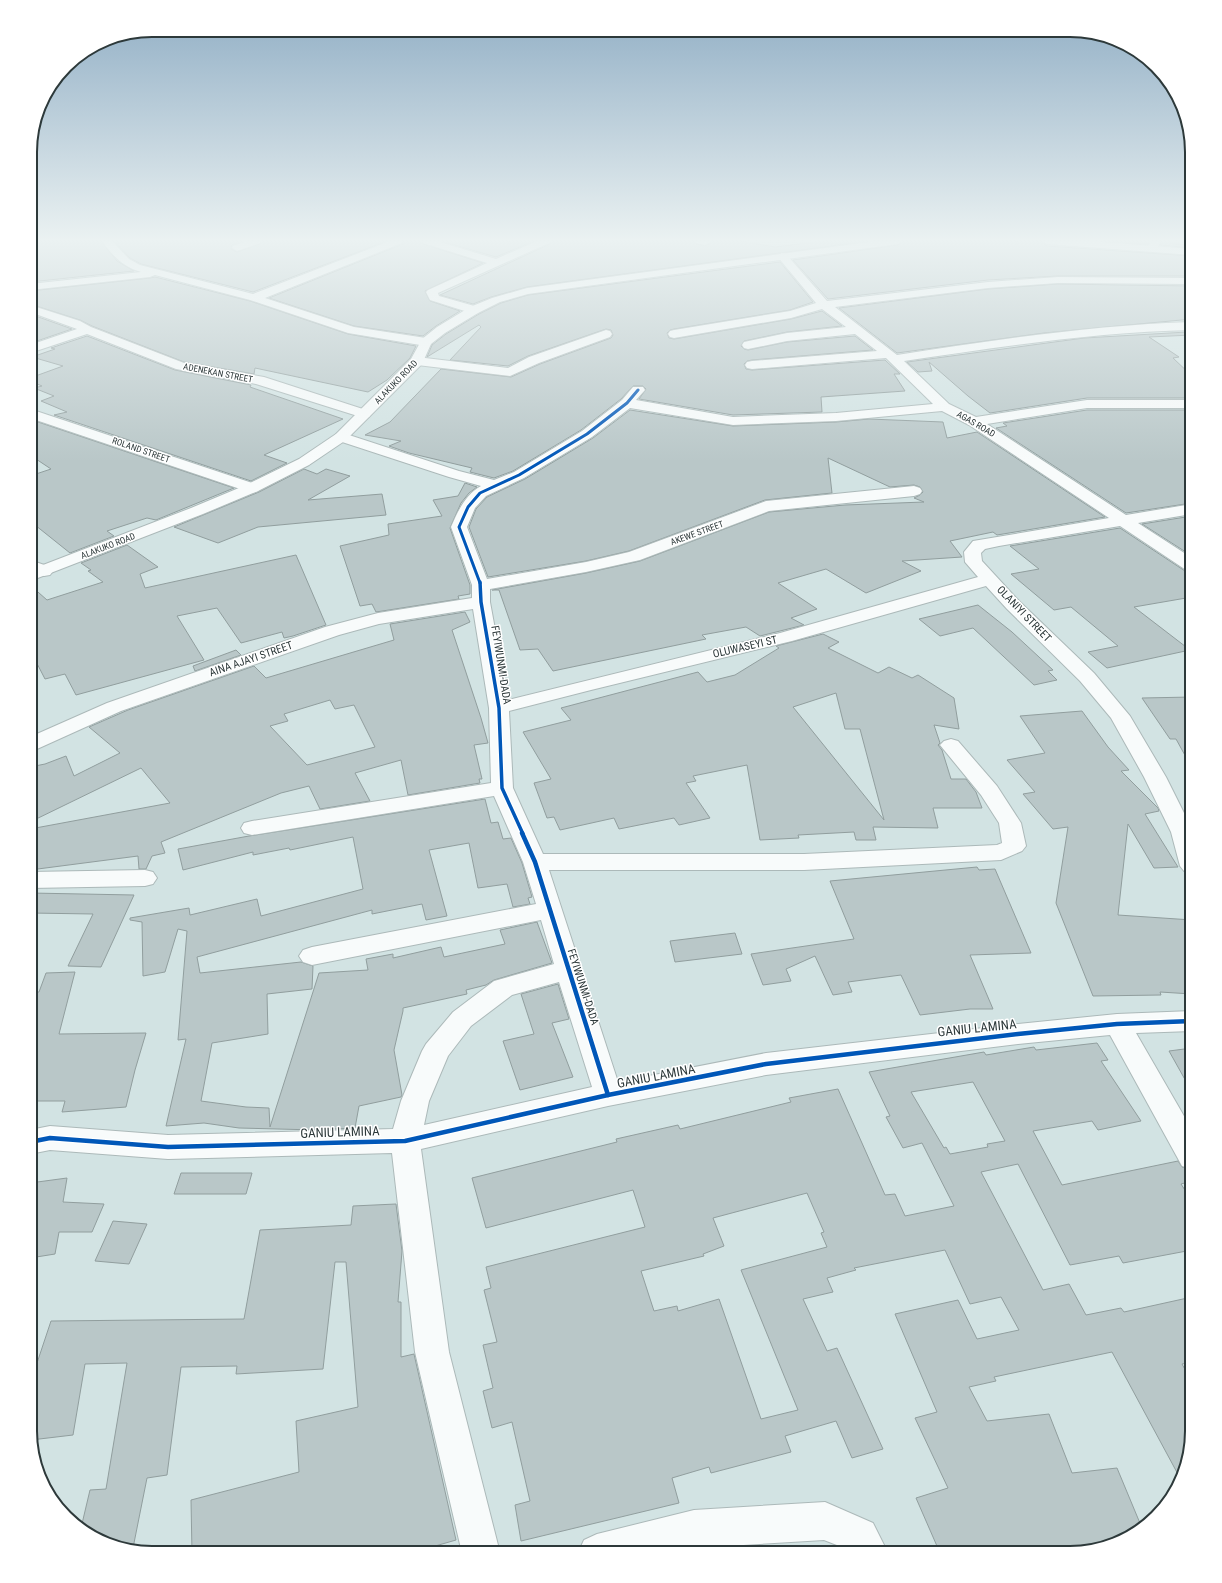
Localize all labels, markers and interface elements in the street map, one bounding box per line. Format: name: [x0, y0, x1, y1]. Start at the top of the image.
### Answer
street label: ALAKUKO ROAD: [372, 358, 420, 406]
street label: ADENEKAN STREET: [182, 361, 254, 385]
street label: AGAS ROAD: [955, 409, 997, 439]
street label: ROLAND STREET: [111, 435, 171, 465]
street label: AKEWE STREET: [669, 519, 725, 547]
street label: ALAKUKO ROAD: [79, 531, 137, 561]
street label: OLANIYI STREET: [994, 583, 1054, 645]
street label: FEYIWUNMI-DADA: [488, 625, 514, 706]
street label: OLUWASEYI ST: [711, 633, 779, 661]
street label: AINA AJAYI STREET: [208, 639, 295, 679]
street label: FEYIWUNMI-DADA: [565, 947, 602, 1027]
street label: GANIU LAMINA: [937, 1016, 1018, 1040]
street label: GANIU LAMINA: [616, 1061, 697, 1091]
street label: GANIU LAMINA: [300, 1123, 380, 1141]

